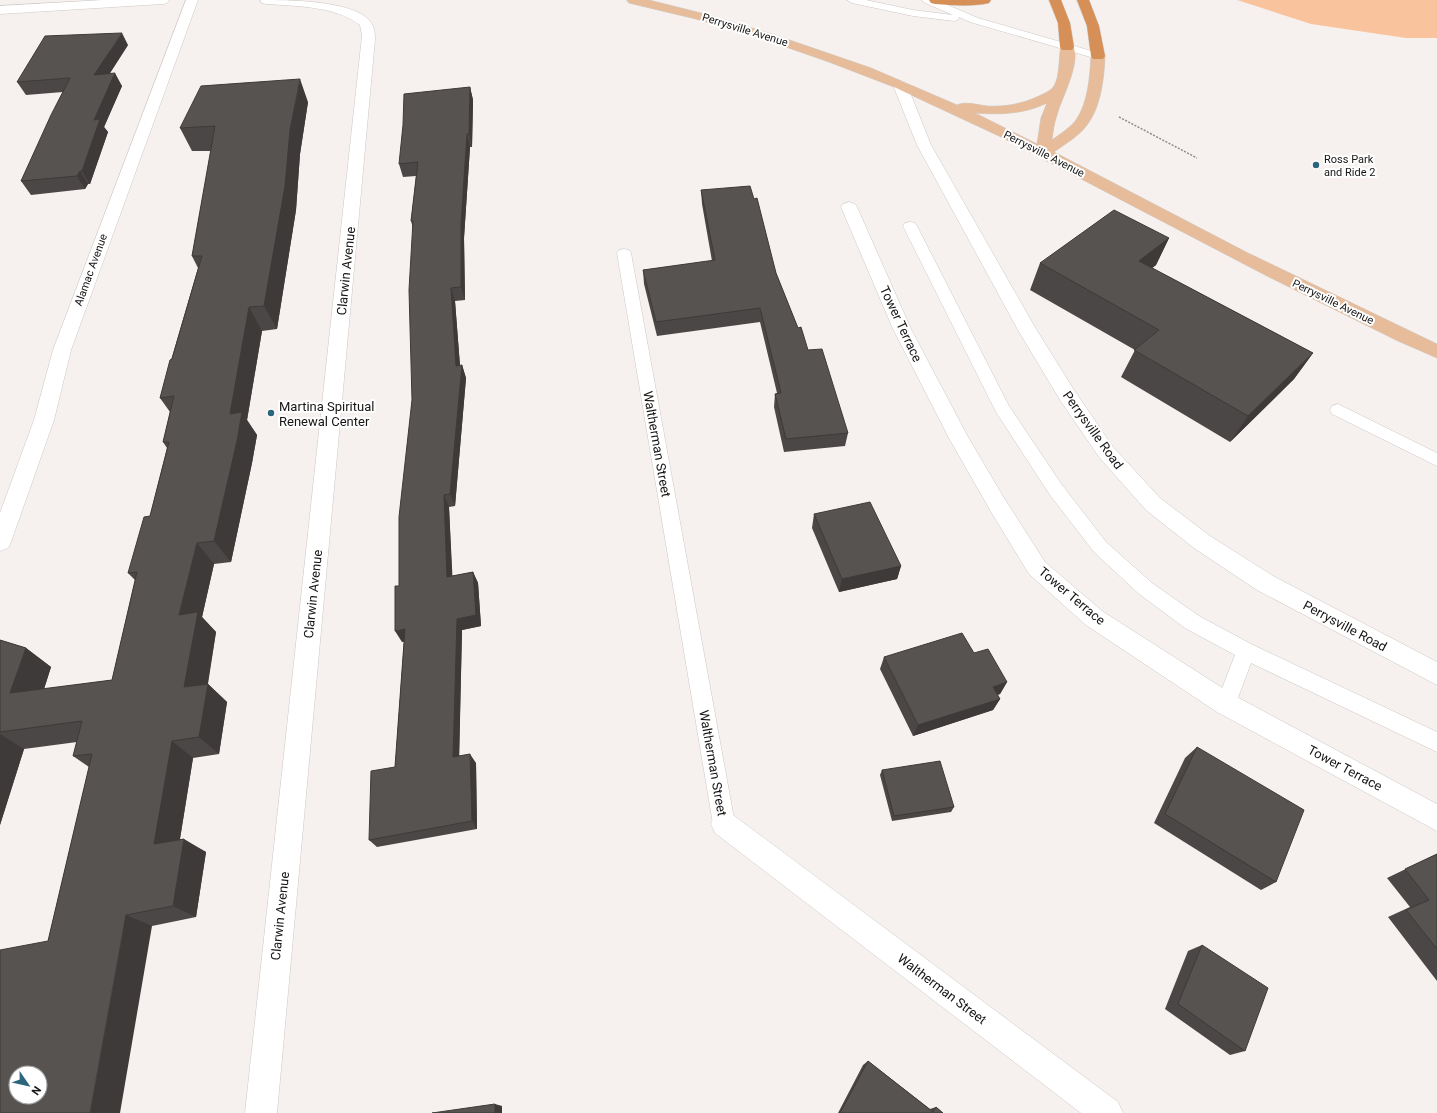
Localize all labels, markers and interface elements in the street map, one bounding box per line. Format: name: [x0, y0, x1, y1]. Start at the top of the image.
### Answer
street label: Perrysville Avenue: [701, 11, 790, 49]
street label: Perrysville Avenue: [1001, 128, 1087, 180]
place label: Ross Park and Ride 2: [1324, 153, 1375, 179]
marker: Ross Park and Ride 2: [1311, 160, 1321, 170]
street label: Clarwin Avenue: [334, 226, 358, 316]
street label: Alamac Avenue: [72, 232, 110, 308]
street label: Perrysville Avenue: [1290, 277, 1376, 327]
street label: Tower Terrace: [877, 284, 925, 364]
street label: Perrysville Road: [1060, 388, 1126, 472]
street label: Waltherman Street: [640, 390, 674, 498]
place label: Martina Spiritual Renewal Center: [279, 399, 374, 429]
marker: Martina Spiritual Renewal Center: [266, 408, 276, 418]
street label: Clarwin Avenue: [301, 549, 325, 639]
street label: Tower Terrace: [1036, 564, 1108, 628]
street label: Perrysville Road: [1301, 598, 1389, 654]
street label: Waltherman Street: [696, 709, 730, 817]
street label: Tower Terrace: [1305, 742, 1385, 794]
street label: Clarwin Avenue: [268, 871, 292, 961]
street label: Waltherman Street: [895, 951, 989, 1027]
north arrow: [8, 1065, 48, 1105]
text: N: [28, 1083, 43, 1097]

